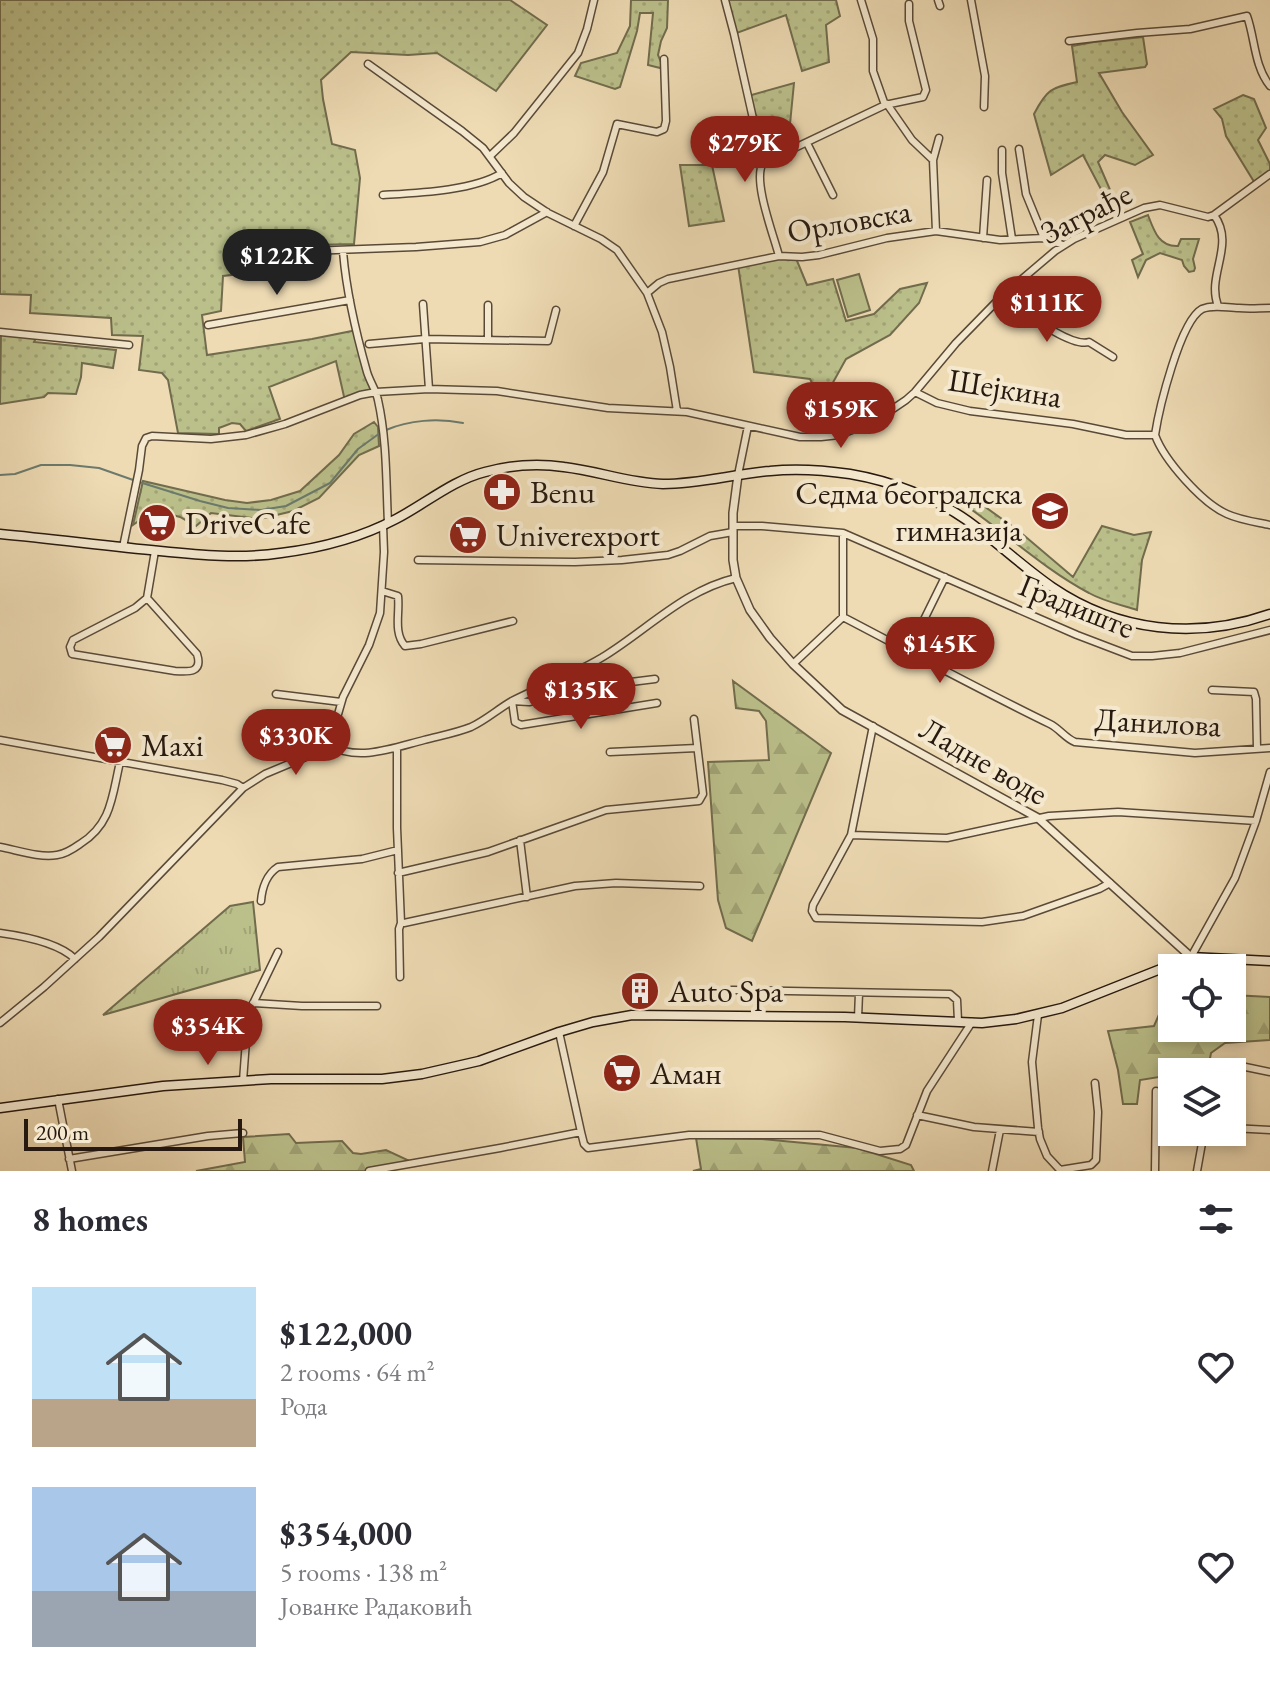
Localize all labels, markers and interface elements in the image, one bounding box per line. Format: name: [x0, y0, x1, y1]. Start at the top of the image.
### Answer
pin: $279K: [689, 116, 801, 184]
text: $279K: [708, 125, 782, 159]
street label: Заграђе: [1033, 172, 1139, 254]
street label: Орловска: [784, 189, 914, 253]
pin: $122K: [221, 229, 333, 297]
text: $122K: [240, 238, 314, 272]
pin: $111K: [991, 276, 1103, 344]
text: $111K: [1010, 285, 1084, 319]
street label: Шејкина: [945, 358, 1065, 418]
pin: $159K: [785, 382, 897, 450]
text: $159K: [804, 391, 878, 425]
pharmacy icon: Benu: [481, 471, 523, 513]
place label: Benu: [530, 471, 595, 513]
place label: Седма београдска гимназија: [795, 472, 1022, 551]
school or university icon: Седма београдска гимназија: [1029, 490, 1071, 532]
supermarket icon: DriveCafe: [136, 502, 178, 544]
place label: DriveCafe: [185, 502, 311, 544]
supermarket icon: Univerexport: [447, 514, 489, 556]
place label: Univerexport: [496, 514, 660, 556]
street label: Градиште: [1013, 564, 1141, 648]
pin: $145K: [884, 617, 996, 685]
text: $145K: [903, 626, 977, 660]
pin: $135K: [525, 663, 637, 731]
text: $135K: [544, 672, 618, 706]
street label: Данилова: [1094, 698, 1222, 746]
street label: Ладне воде: [912, 707, 1056, 815]
pin: $330K: [240, 709, 352, 777]
text: $330K: [259, 718, 333, 752]
supermarket icon: Maxi: [92, 724, 134, 766]
place label: Maxi: [141, 724, 204, 766]
map controls: [1158, 954, 1246, 1146]
button: locate: [1158, 954, 1246, 1042]
building icon: Auto Spa: [619, 970, 661, 1012]
place label: Auto Spa: [667, 970, 783, 1012]
pin: $354K: [152, 999, 264, 1067]
text: $354K: [171, 1008, 245, 1042]
supermarket icon: Аман: [601, 1052, 643, 1094]
place label: Аман: [649, 1052, 722, 1094]
button: layers: [1158, 1058, 1246, 1146]
scale bar: [24, 1115, 242, 1151]
text: 200 m: [36, 1118, 89, 1147]
text: 8 homes: [32, 1197, 148, 1241]
icon: filters: [1194, 1197, 1238, 1241]
text: $122,000: [280, 1311, 412, 1355]
icon: home: [96, 1319, 192, 1415]
icon: heart: [1194, 1345, 1238, 1389]
text: 2 rooms · 64 m²: [280, 1355, 435, 1389]
text: Рода: [280, 1389, 327, 1423]
text: $354,000: [280, 1511, 412, 1555]
icon: home: [96, 1519, 192, 1615]
icon: heart: [1194, 1545, 1238, 1589]
text: 5 rooms · 138 m²: [280, 1555, 447, 1589]
text: Јованке Радаковић: [280, 1589, 473, 1623]

